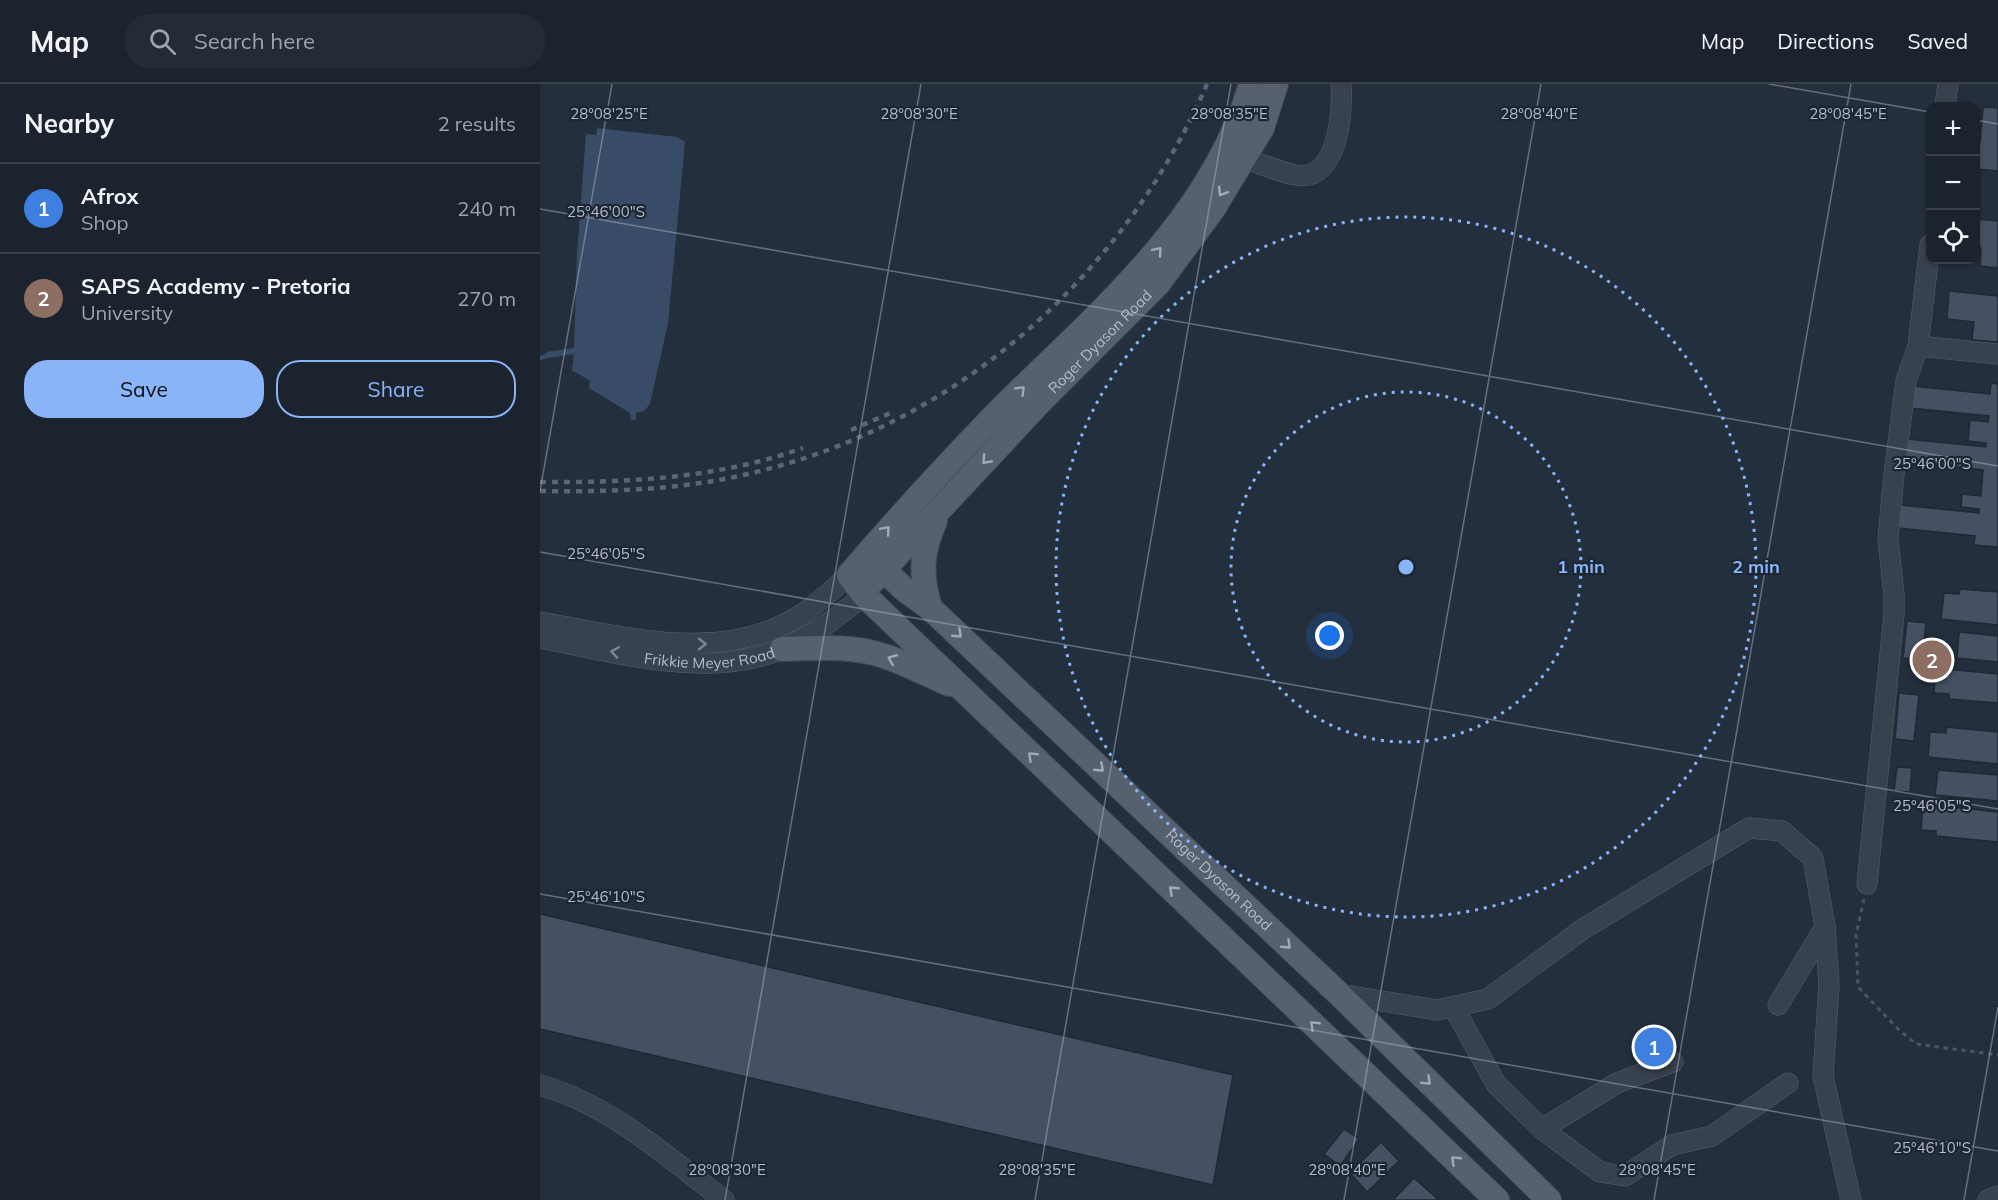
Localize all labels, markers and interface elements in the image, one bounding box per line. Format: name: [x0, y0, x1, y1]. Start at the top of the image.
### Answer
search box: [125, 14, 545, 68]
text: Map: [30, 24, 89, 59]
icon: search: [146, 25, 179, 58]
text: Search here: [194, 27, 315, 55]
text: Map: [1701, 28, 1744, 54]
text: Directions: [1777, 28, 1874, 54]
text: Saved: [1907, 28, 1968, 54]
map controls: [1926, 102, 1980, 264]
button: +: [1926, 102, 1980, 156]
text: 28°08'25"E: [570, 104, 648, 123]
text: 28°08'30"E: [880, 104, 958, 123]
text: 28°08'35"E: [1190, 104, 1268, 123]
text: 28°08'40"E: [1500, 104, 1578, 123]
text: 28°08'45"E: [1809, 104, 1887, 123]
text: Nearby: [24, 107, 114, 140]
text: 2 results: [438, 111, 516, 136]
button: −: [1926, 156, 1980, 210]
text: Afrox: [81, 182, 139, 210]
one-way arrow: [1218, 186, 1230, 196]
text: 1: [38, 196, 50, 221]
text: 240 m: [457, 196, 516, 221]
text: 25°46'00"S: [567, 202, 645, 221]
text: Shop: [81, 210, 129, 235]
button: locate: [1926, 210, 1980, 264]
one-way arrow: [1151, 247, 1162, 258]
text: SAPS Academy - Pretoria: [81, 272, 351, 300]
text: 2: [38, 286, 50, 311]
text: 270 m: [457, 286, 516, 311]
street label: Roger Dyason Road: [1044, 286, 1156, 397]
text: University: [81, 300, 173, 325]
button: Save: [24, 360, 264, 418]
button: Share: [276, 360, 516, 418]
one-way arrow: [1014, 386, 1025, 396]
one-way arrow: [982, 453, 993, 464]
text: 25°46'00"S: [1893, 454, 1971, 473]
one-way arrow: [879, 526, 890, 537]
text: 25°46'05"S: [567, 544, 645, 563]
text: 1 min: [1557, 555, 1605, 578]
text: 2 min: [1732, 555, 1780, 578]
centre of rings: [1396, 557, 1416, 577]
your location: [1315, 621, 1344, 650]
one-way arrow: [950, 627, 961, 638]
one-way arrow: [697, 638, 706, 650]
pin: 2: [1912, 638, 1952, 682]
street label: Frikkie Meyer Road: [643, 643, 777, 672]
one-way arrow: [610, 646, 619, 658]
one-way arrow: [887, 654, 898, 666]
one-way arrow: [1029, 752, 1040, 763]
one-way arrow: [1093, 761, 1103, 772]
text: 25°46'05"S: [1893, 796, 1971, 815]
street label: Roger Dyason Road: [1162, 825, 1276, 935]
one-way arrow: [1170, 886, 1180, 897]
text: 25°46'10"S: [567, 887, 645, 906]
one-way arrow: [1280, 938, 1291, 949]
one-way arrow: [1311, 1021, 1322, 1032]
pin: 1: [1634, 1024, 1674, 1070]
one-way arrow: [1421, 1074, 1431, 1085]
text: 25°46'10"S: [1893, 1138, 1971, 1157]
one-way arrow: [1452, 1156, 1463, 1167]
text: 28°08'30"E: [688, 1160, 766, 1179]
text: 28°08'35"E: [998, 1160, 1076, 1179]
text: 28°08'40"E: [1308, 1160, 1386, 1179]
text: 28°08'45"E: [1618, 1160, 1696, 1179]

